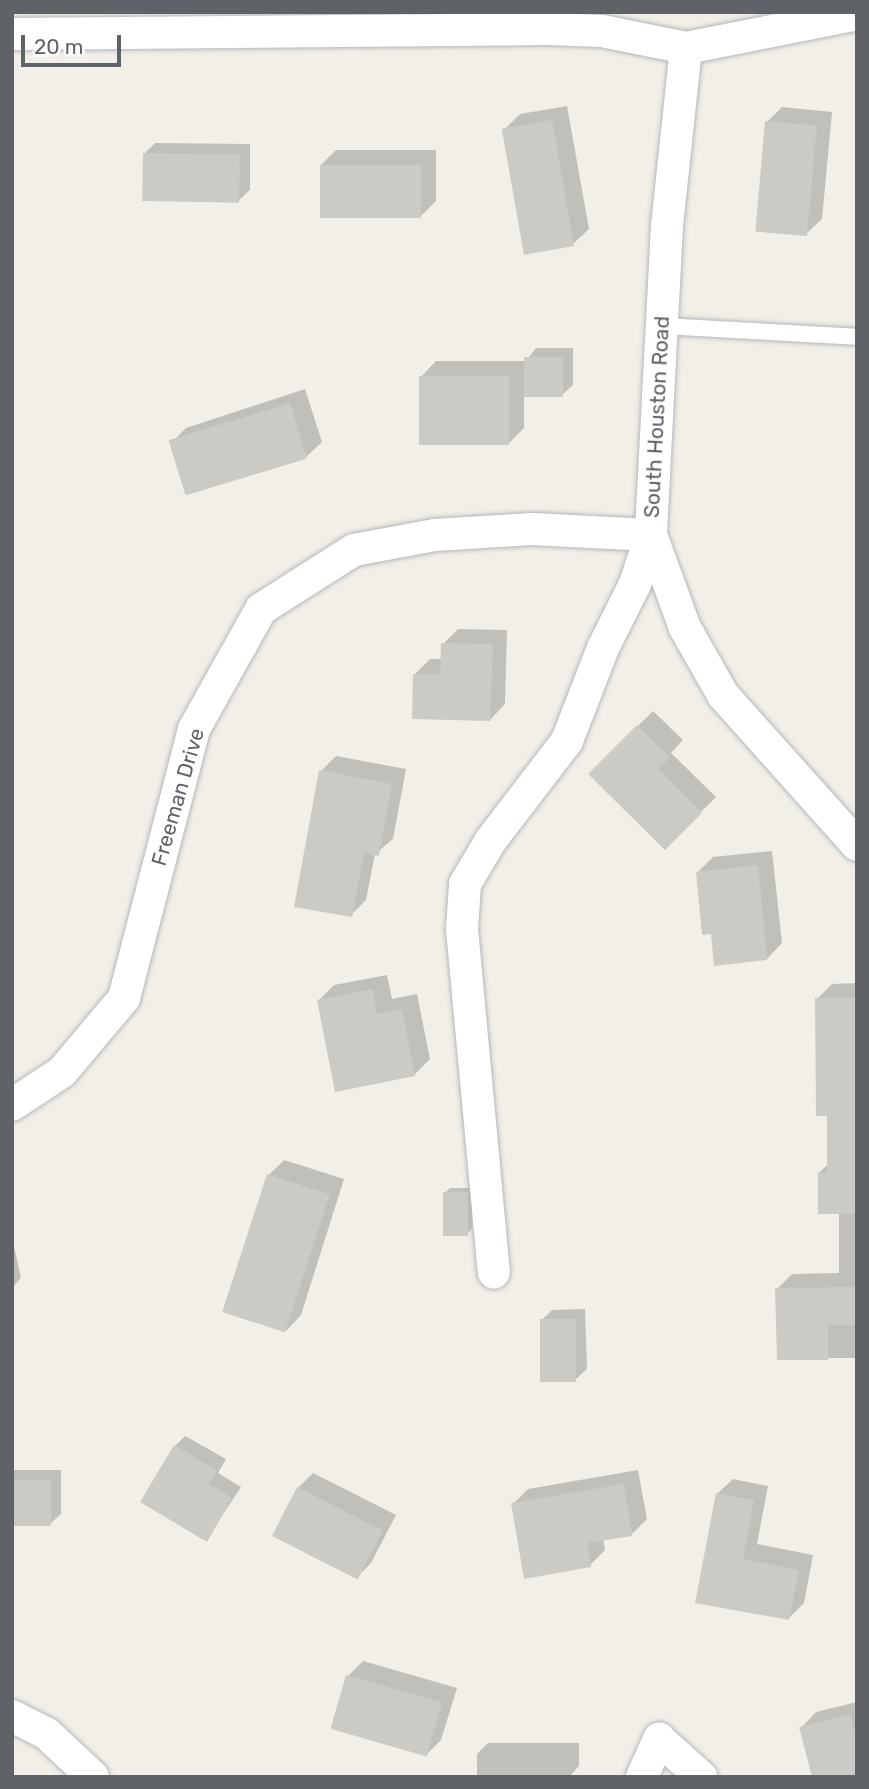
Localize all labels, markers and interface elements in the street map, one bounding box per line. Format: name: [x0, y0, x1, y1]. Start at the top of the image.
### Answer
scale bar: [24, 21, 124, 65]
text: 20 m: [34, 34, 83, 59]
street label: South Houston Road: [639, 315, 675, 519]
street label: Freeman Drive: [146, 725, 210, 869]

